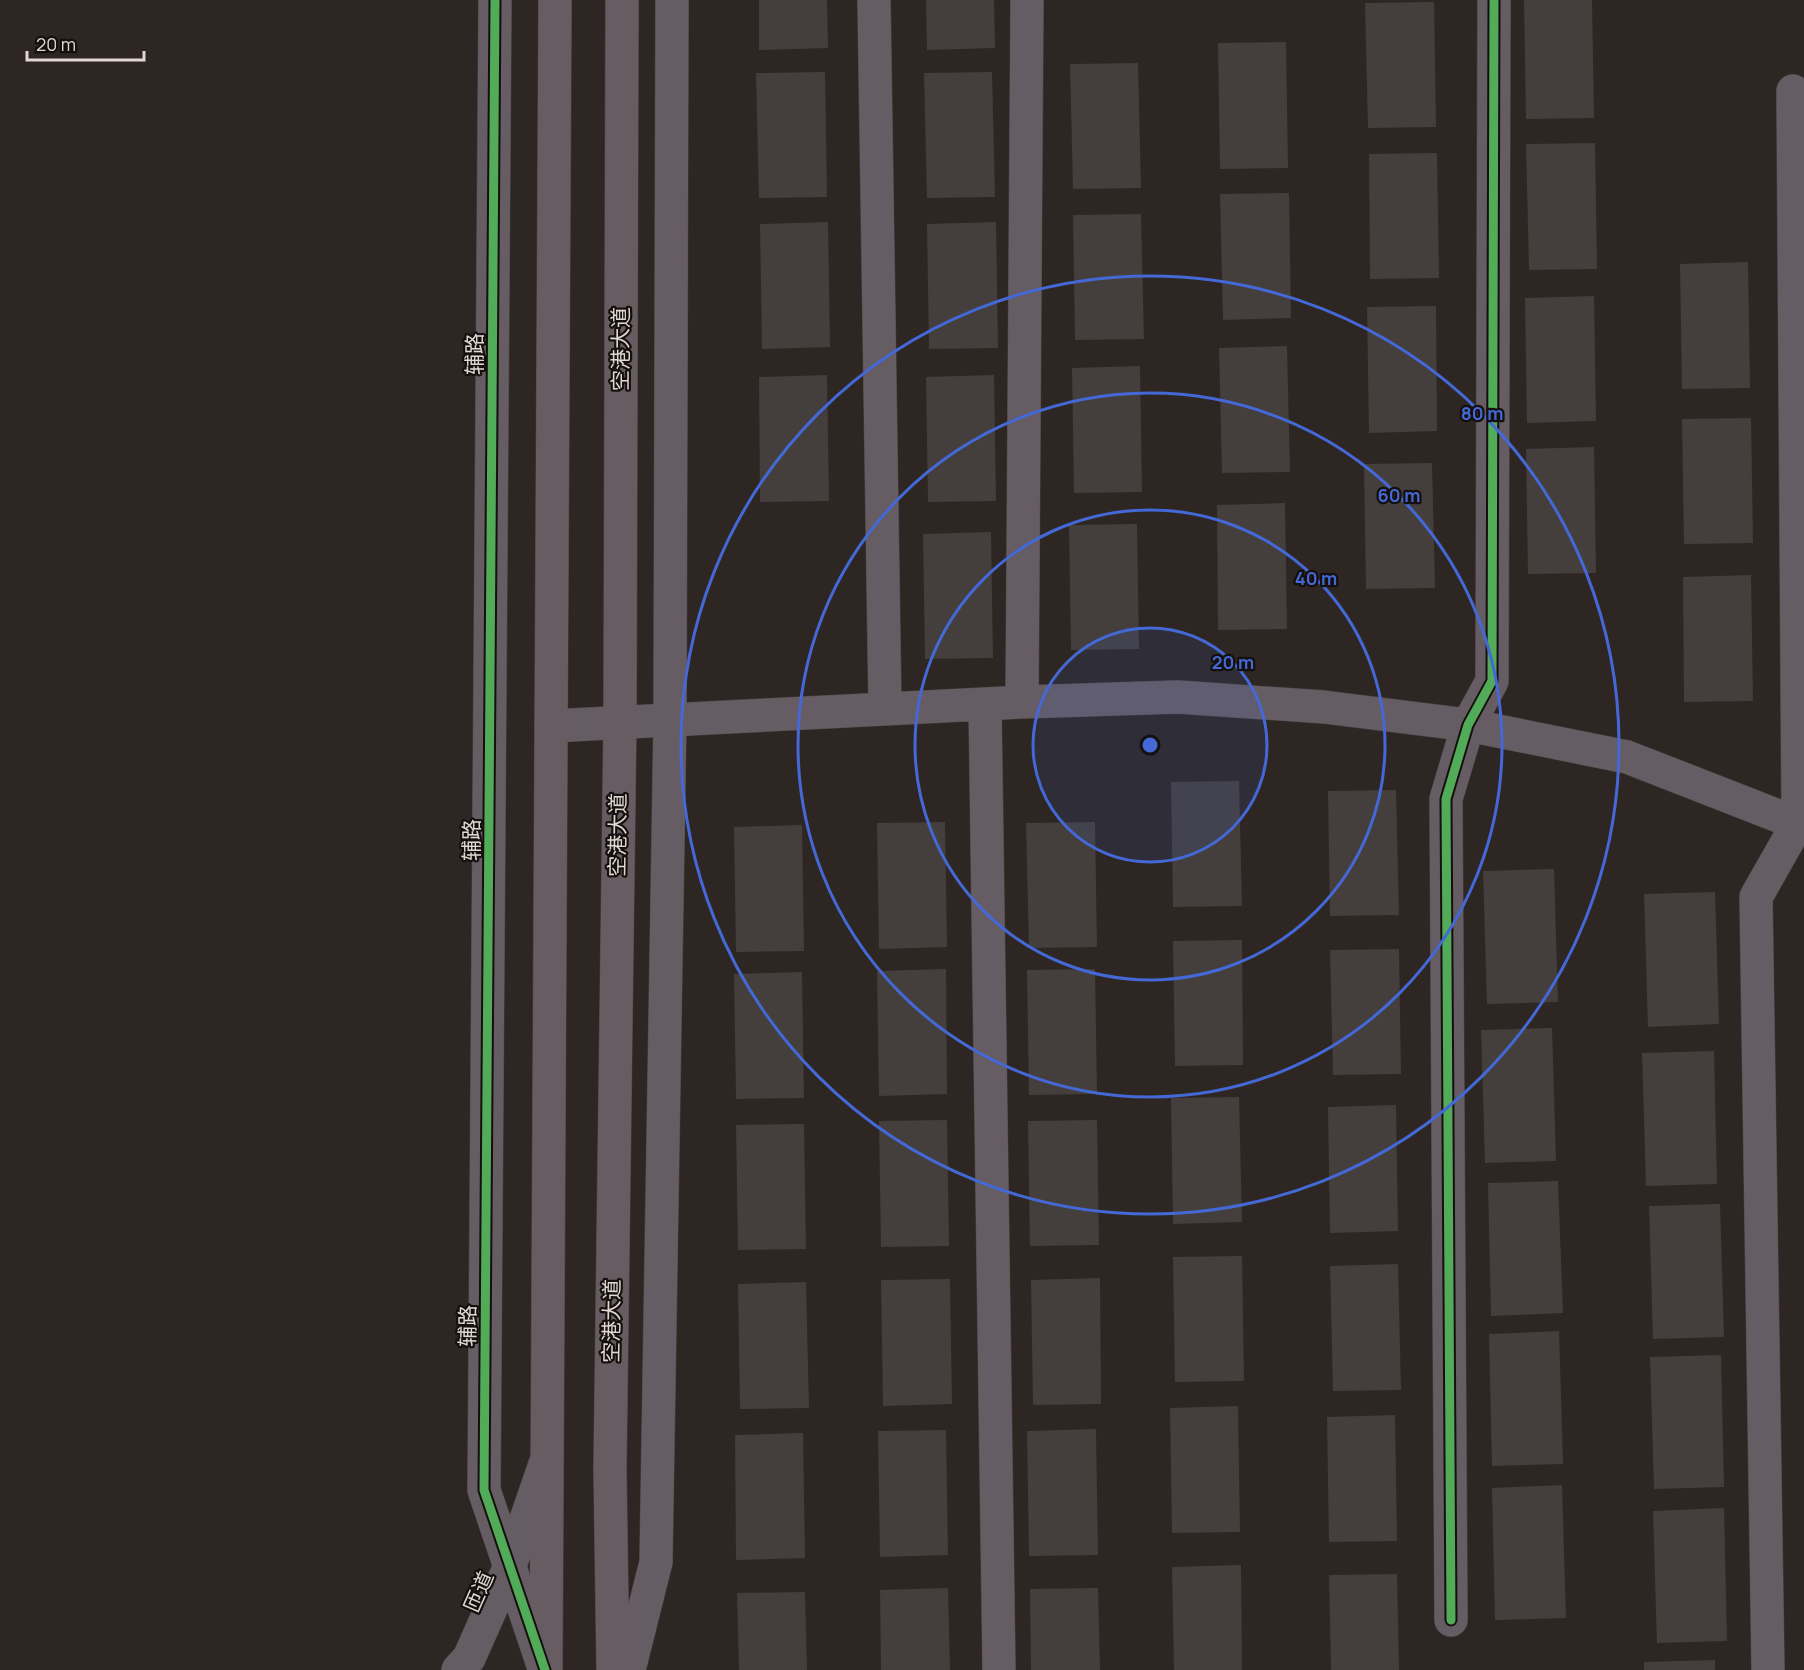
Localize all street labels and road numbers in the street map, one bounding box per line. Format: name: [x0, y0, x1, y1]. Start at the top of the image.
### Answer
street label: 空港大道: [606, 307, 634, 391]
street label: 辅路: [460, 333, 488, 375]
street label: 空港大道: [602, 793, 632, 877]
street label: 辅路: [457, 819, 485, 861]
street label: 空港大道: [596, 1279, 626, 1363]
street label: 辅路: [453, 1305, 481, 1347]
street label: 匝道: [457, 1567, 499, 1616]

